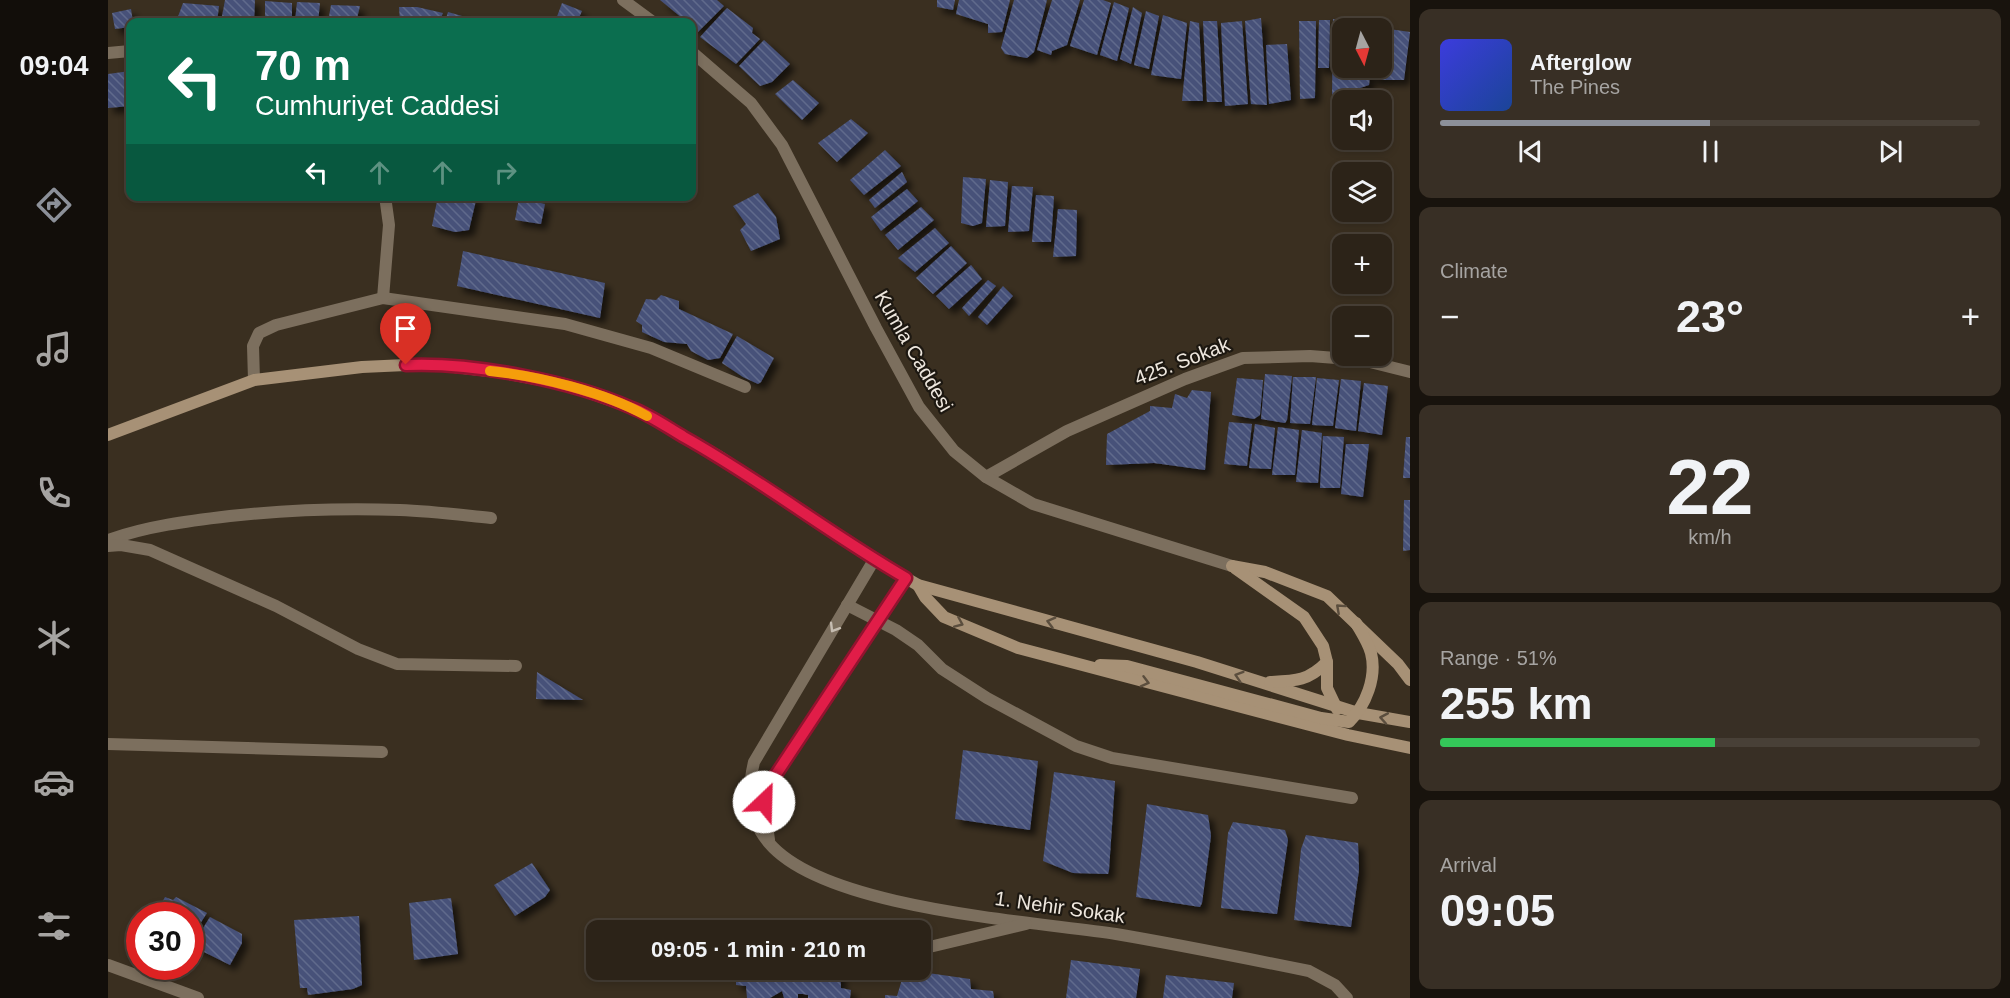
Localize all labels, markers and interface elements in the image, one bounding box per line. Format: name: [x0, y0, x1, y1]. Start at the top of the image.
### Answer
north arrow: [1332, 18, 1392, 78]
map controls: [1332, 18, 1392, 366]
icon: left: [156, 42, 234, 120]
text: 70 m: [255, 42, 351, 89]
text: Afterglow: [1530, 50, 1631, 75]
text: 09:04: [19, 51, 89, 81]
text: The Pines: [1530, 76, 1620, 98]
button: sound: [1332, 90, 1392, 150]
text: Cumhuriyet Caddesi: [255, 91, 500, 121]
icon: previous: [1514, 135, 1547, 168]
icon: pause: [1694, 135, 1727, 168]
icon: next: [1874, 135, 1907, 168]
icon: left: [300, 156, 333, 189]
icon: ahead: [363, 156, 396, 189]
icon: ahead: [426, 156, 459, 189]
icon: right: [489, 156, 522, 189]
button: layers: [1332, 162, 1392, 222]
icon: directions: [33, 184, 75, 226]
button: +: [1332, 234, 1392, 294]
text: Climate: [1440, 260, 1508, 282]
street label: Kumla Caddesi: [871, 287, 957, 415]
text: 23°: [1676, 291, 1744, 342]
text: −: [1440, 298, 1459, 335]
text: +: [1961, 298, 1980, 335]
pin: [380, 303, 431, 365]
button: −: [1332, 306, 1392, 366]
icon: arrive: [389, 312, 422, 345]
icon: music: [33, 328, 75, 370]
street label: 425. Sokak: [1131, 332, 1234, 389]
text: 22: [1667, 443, 1753, 531]
icon: phone: [33, 472, 75, 514]
text: km/h: [1688, 526, 1732, 548]
one-way arrow: [1336, 604, 1347, 615]
one-way arrow: [953, 616, 964, 628]
icon: climate: [33, 617, 75, 659]
one-way arrow: [1047, 617, 1057, 630]
one-way arrow: [829, 622, 841, 632]
text: Range · 51%: [1440, 647, 1557, 669]
one-way arrow: [1234, 671, 1245, 683]
one-way arrow: [1140, 674, 1150, 687]
text: 255 km: [1440, 678, 1593, 729]
one-way arrow: [1379, 712, 1389, 725]
icon: car: [33, 761, 75, 803]
position arrow: [732, 770, 796, 834]
text: Arrival: [1440, 854, 1497, 876]
text: 09:05: [1440, 885, 1555, 936]
street label: 1. Nehir Sokak: [994, 887, 1127, 927]
speed limit sign: 30: [126, 902, 204, 980]
icon: filters: [33, 905, 75, 947]
text: 09:05 · 1 min · 210 m: [651, 937, 866, 962]

